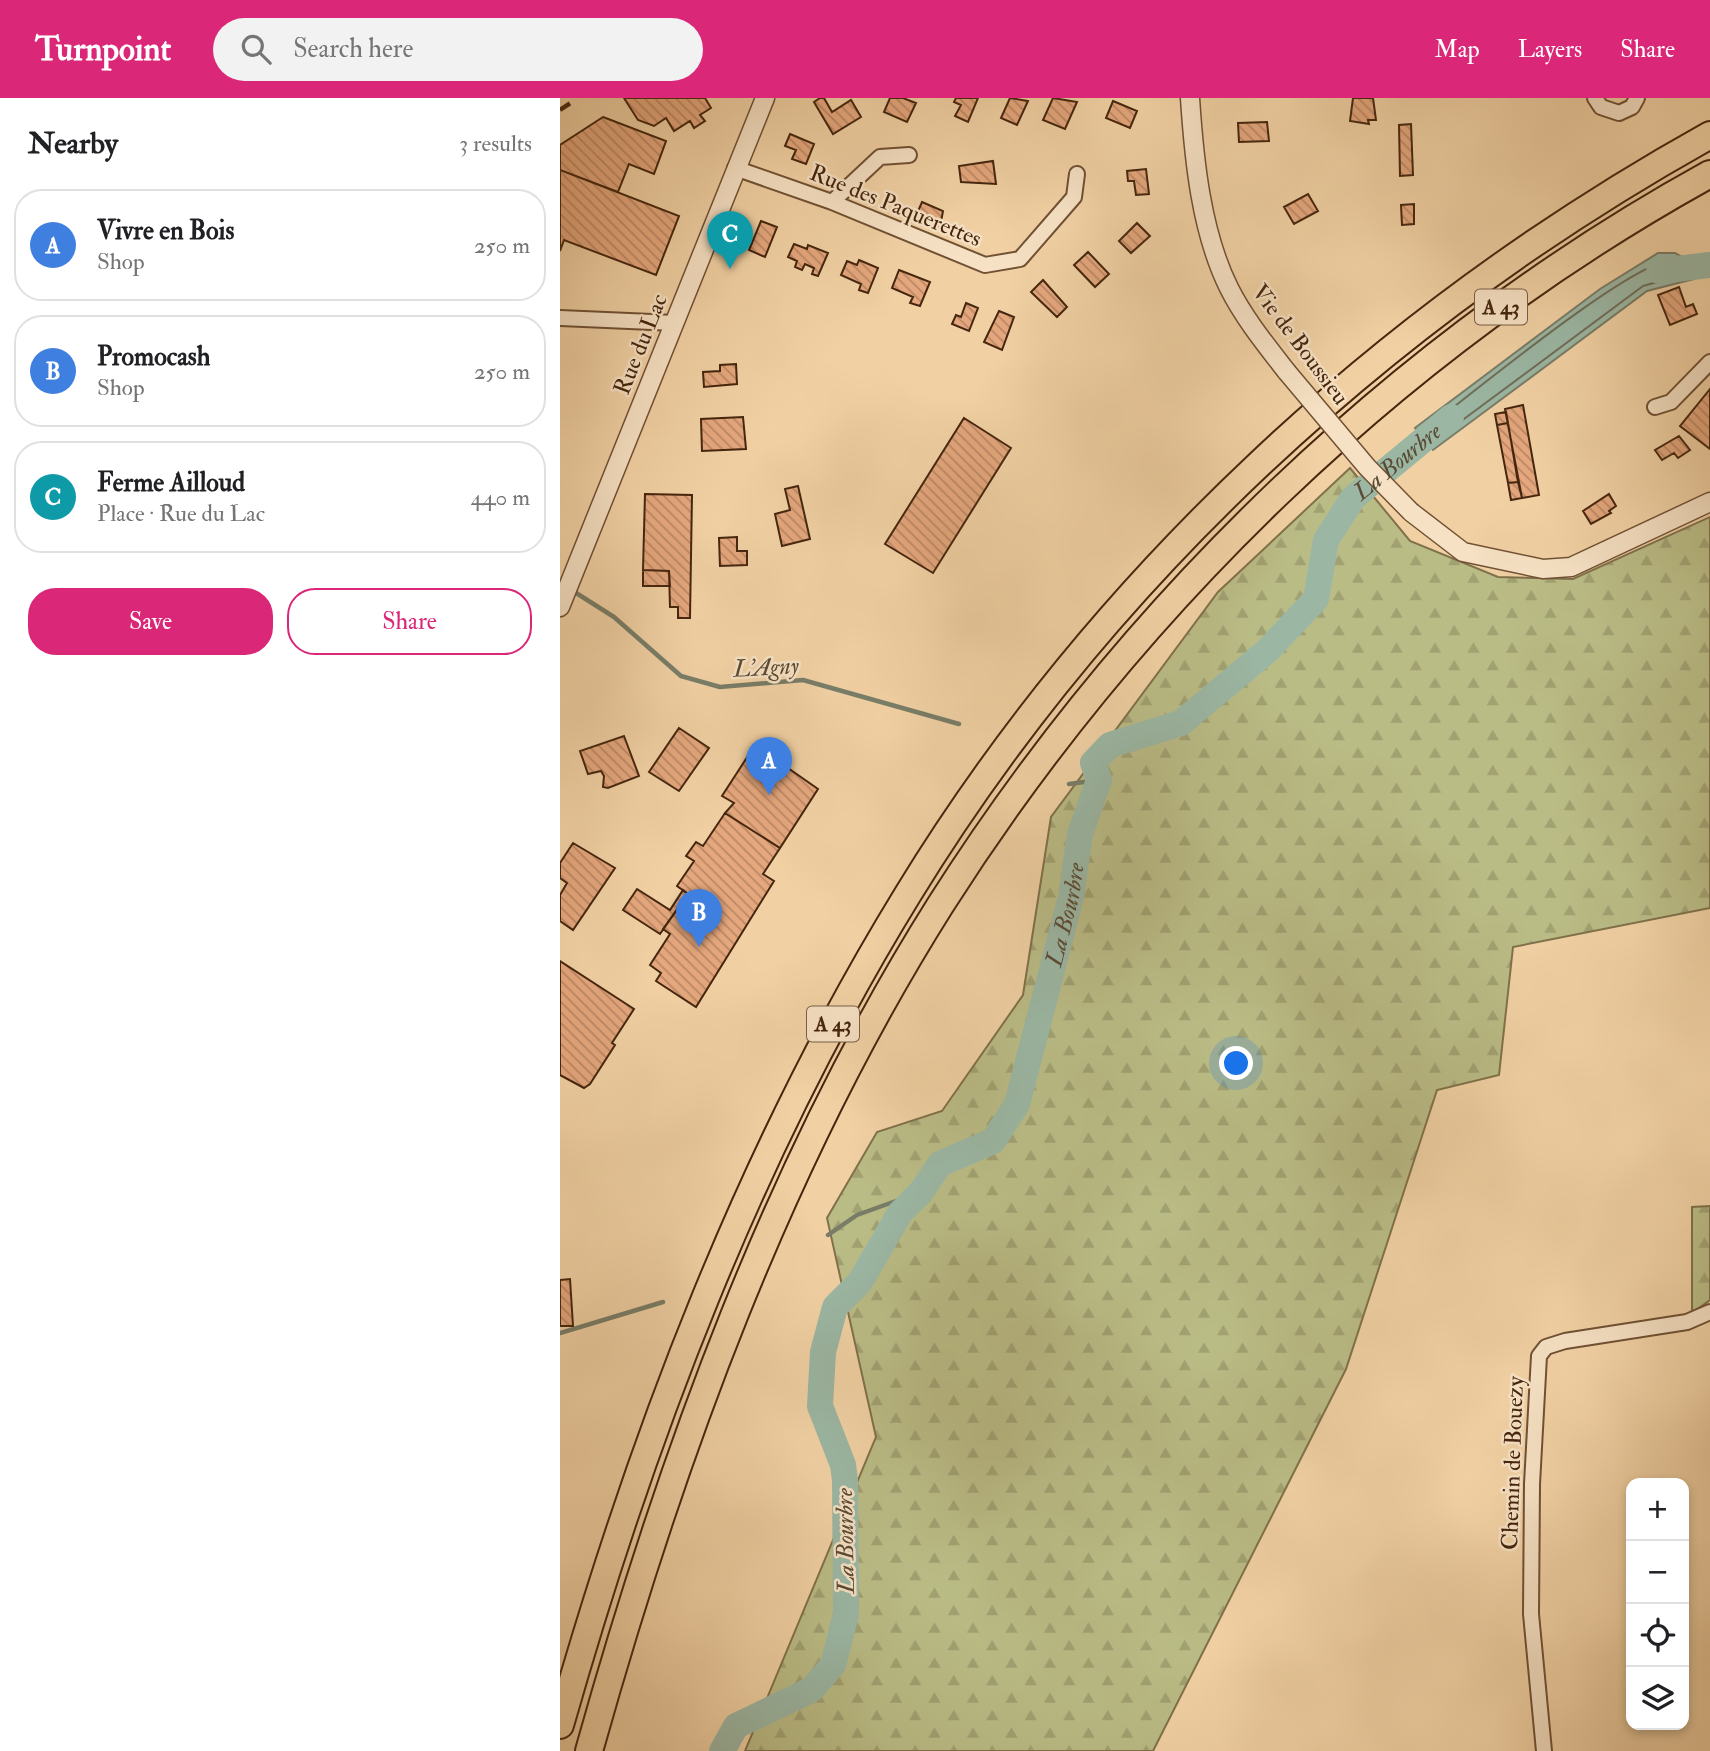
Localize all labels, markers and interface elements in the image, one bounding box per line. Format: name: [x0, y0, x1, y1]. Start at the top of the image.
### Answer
search box: [213, 18, 703, 81]
text: Turnpoint: [35, 29, 171, 70]
icon: search: [237, 30, 275, 68]
text: Search here: [293, 33, 413, 65]
text: Map: [1435, 34, 1480, 65]
text: Layers: [1518, 34, 1582, 65]
text: Share: [1620, 34, 1675, 65]
text: Nearby: [28, 125, 118, 162]
text: 3 results: [459, 129, 532, 158]
street label: Rue des Paquerettes: [806, 158, 986, 253]
pin: C: [707, 211, 753, 269]
text: Vivre en Bois: [97, 215, 234, 247]
text: A: [46, 231, 60, 260]
text: 250 m: [474, 231, 530, 260]
text: Shop: [97, 247, 145, 276]
street label: Vie de Boussieu: [1246, 278, 1356, 411]
street label: Rue du Lac: [607, 290, 674, 399]
road number: A 43: [1475, 290, 1527, 325]
text: Promocash: [97, 341, 210, 373]
text: B: [45, 357, 61, 386]
text: 250 m: [474, 357, 530, 386]
text: Shop: [97, 373, 145, 402]
water label: La Bourbre: [1346, 416, 1449, 508]
text: Ferme Ailloud: [97, 467, 245, 499]
text: C: [45, 483, 61, 512]
text: 440 m: [471, 483, 530, 512]
text: Place · Rue du Lac: [97, 499, 265, 528]
button: Save: [28, 588, 273, 655]
button: Share: [287, 588, 532, 655]
water label: L'Agny: [731, 650, 800, 685]
pin: A: [746, 737, 792, 795]
water label: La Bourbre: [1038, 860, 1092, 971]
pin: B: [676, 889, 722, 947]
road number: A 43: [807, 1006, 859, 1042]
your location: [1219, 1046, 1253, 1080]
street label: Chemin de Bouezy: [1495, 1375, 1530, 1550]
map controls: [1626, 1478, 1689, 1730]
button: +: [1626, 1478, 1689, 1541]
water label: La Bourbre: [829, 1487, 862, 1595]
button: −: [1626, 1541, 1689, 1604]
button: locate: [1626, 1604, 1689, 1667]
button: layers: [1626, 1667, 1689, 1730]

